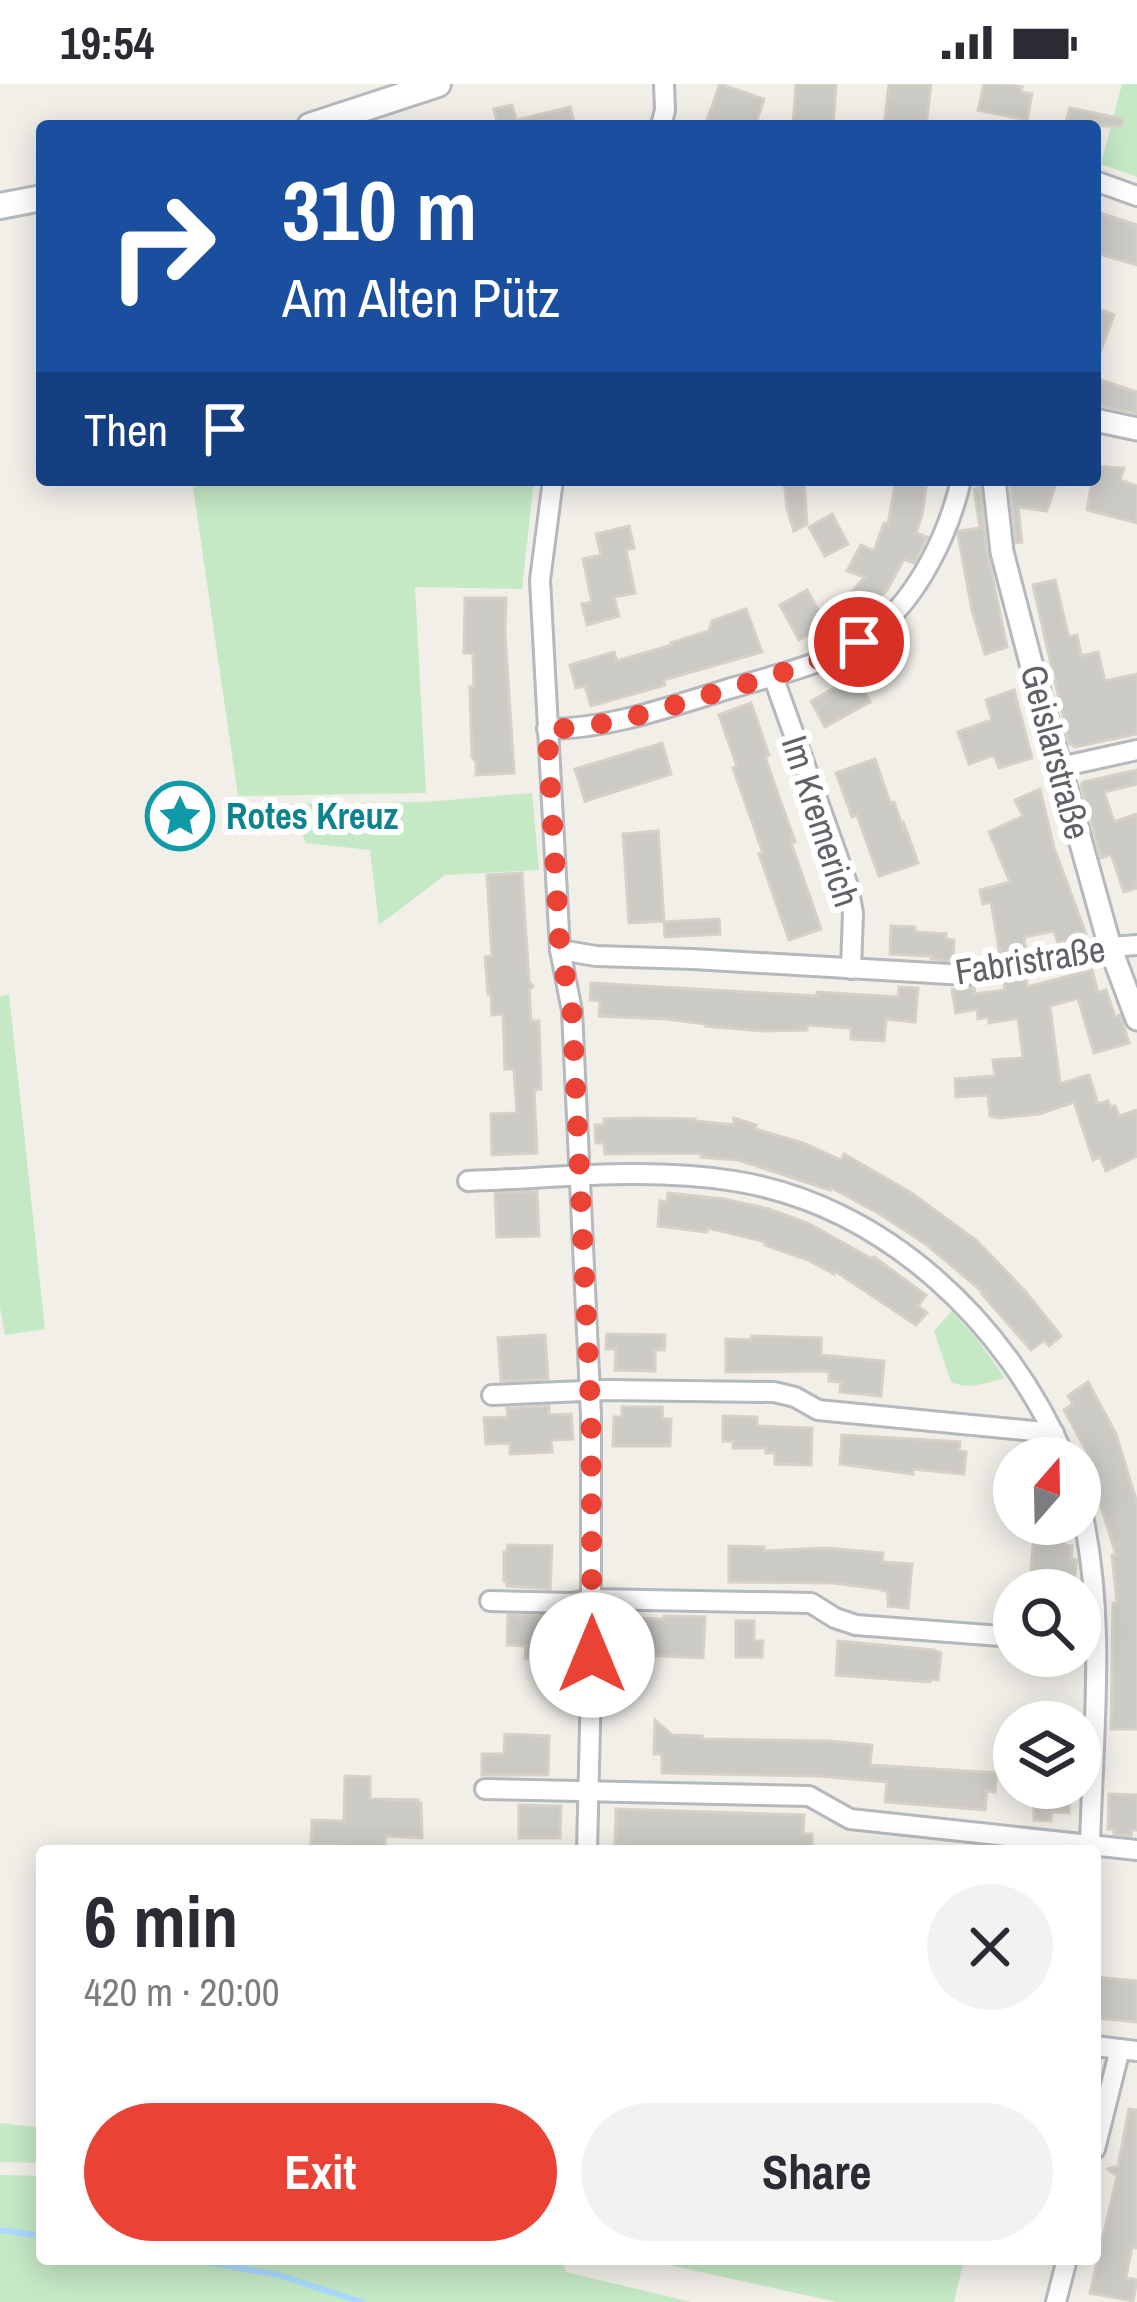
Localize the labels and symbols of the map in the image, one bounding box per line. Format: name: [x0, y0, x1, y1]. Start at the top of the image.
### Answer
pin: [808, 591, 910, 693]
street label: Geislarstraße: [1010, 659, 1102, 845]
street label: Im Kremerich: [771, 729, 871, 913]
place icon: Rotes Kreuz: [145, 781, 215, 851]
place label: Rotes Kreuz: [226, 792, 398, 840]
street label: Fabristraße: [952, 924, 1108, 996]
north arrow: [993, 1437, 1101, 1545]
position arrow: [529, 1592, 655, 1718]

